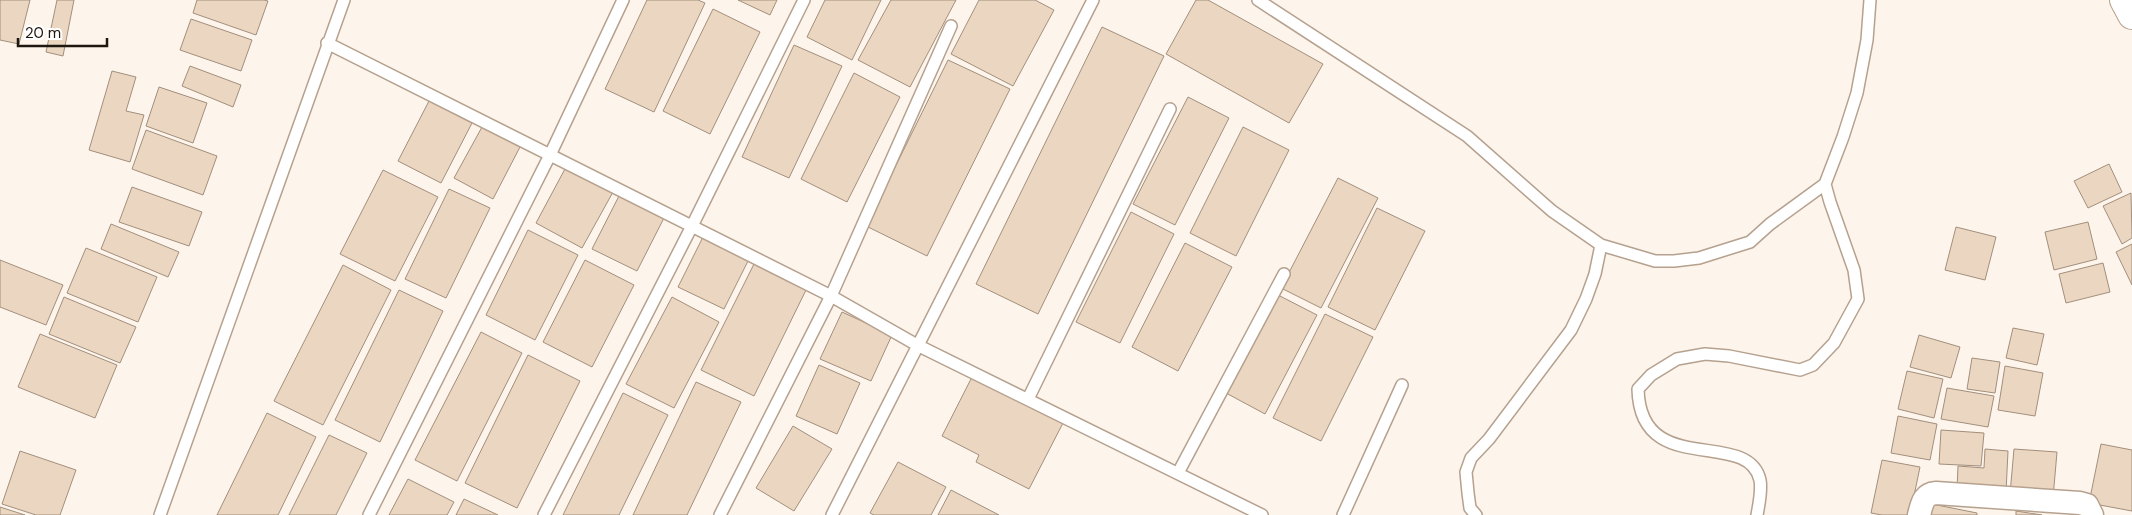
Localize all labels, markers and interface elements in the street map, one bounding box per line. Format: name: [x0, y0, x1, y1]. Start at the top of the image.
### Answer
scale bar: [18, 15, 106, 47]
text: 20 m: [25, 23, 61, 43]

